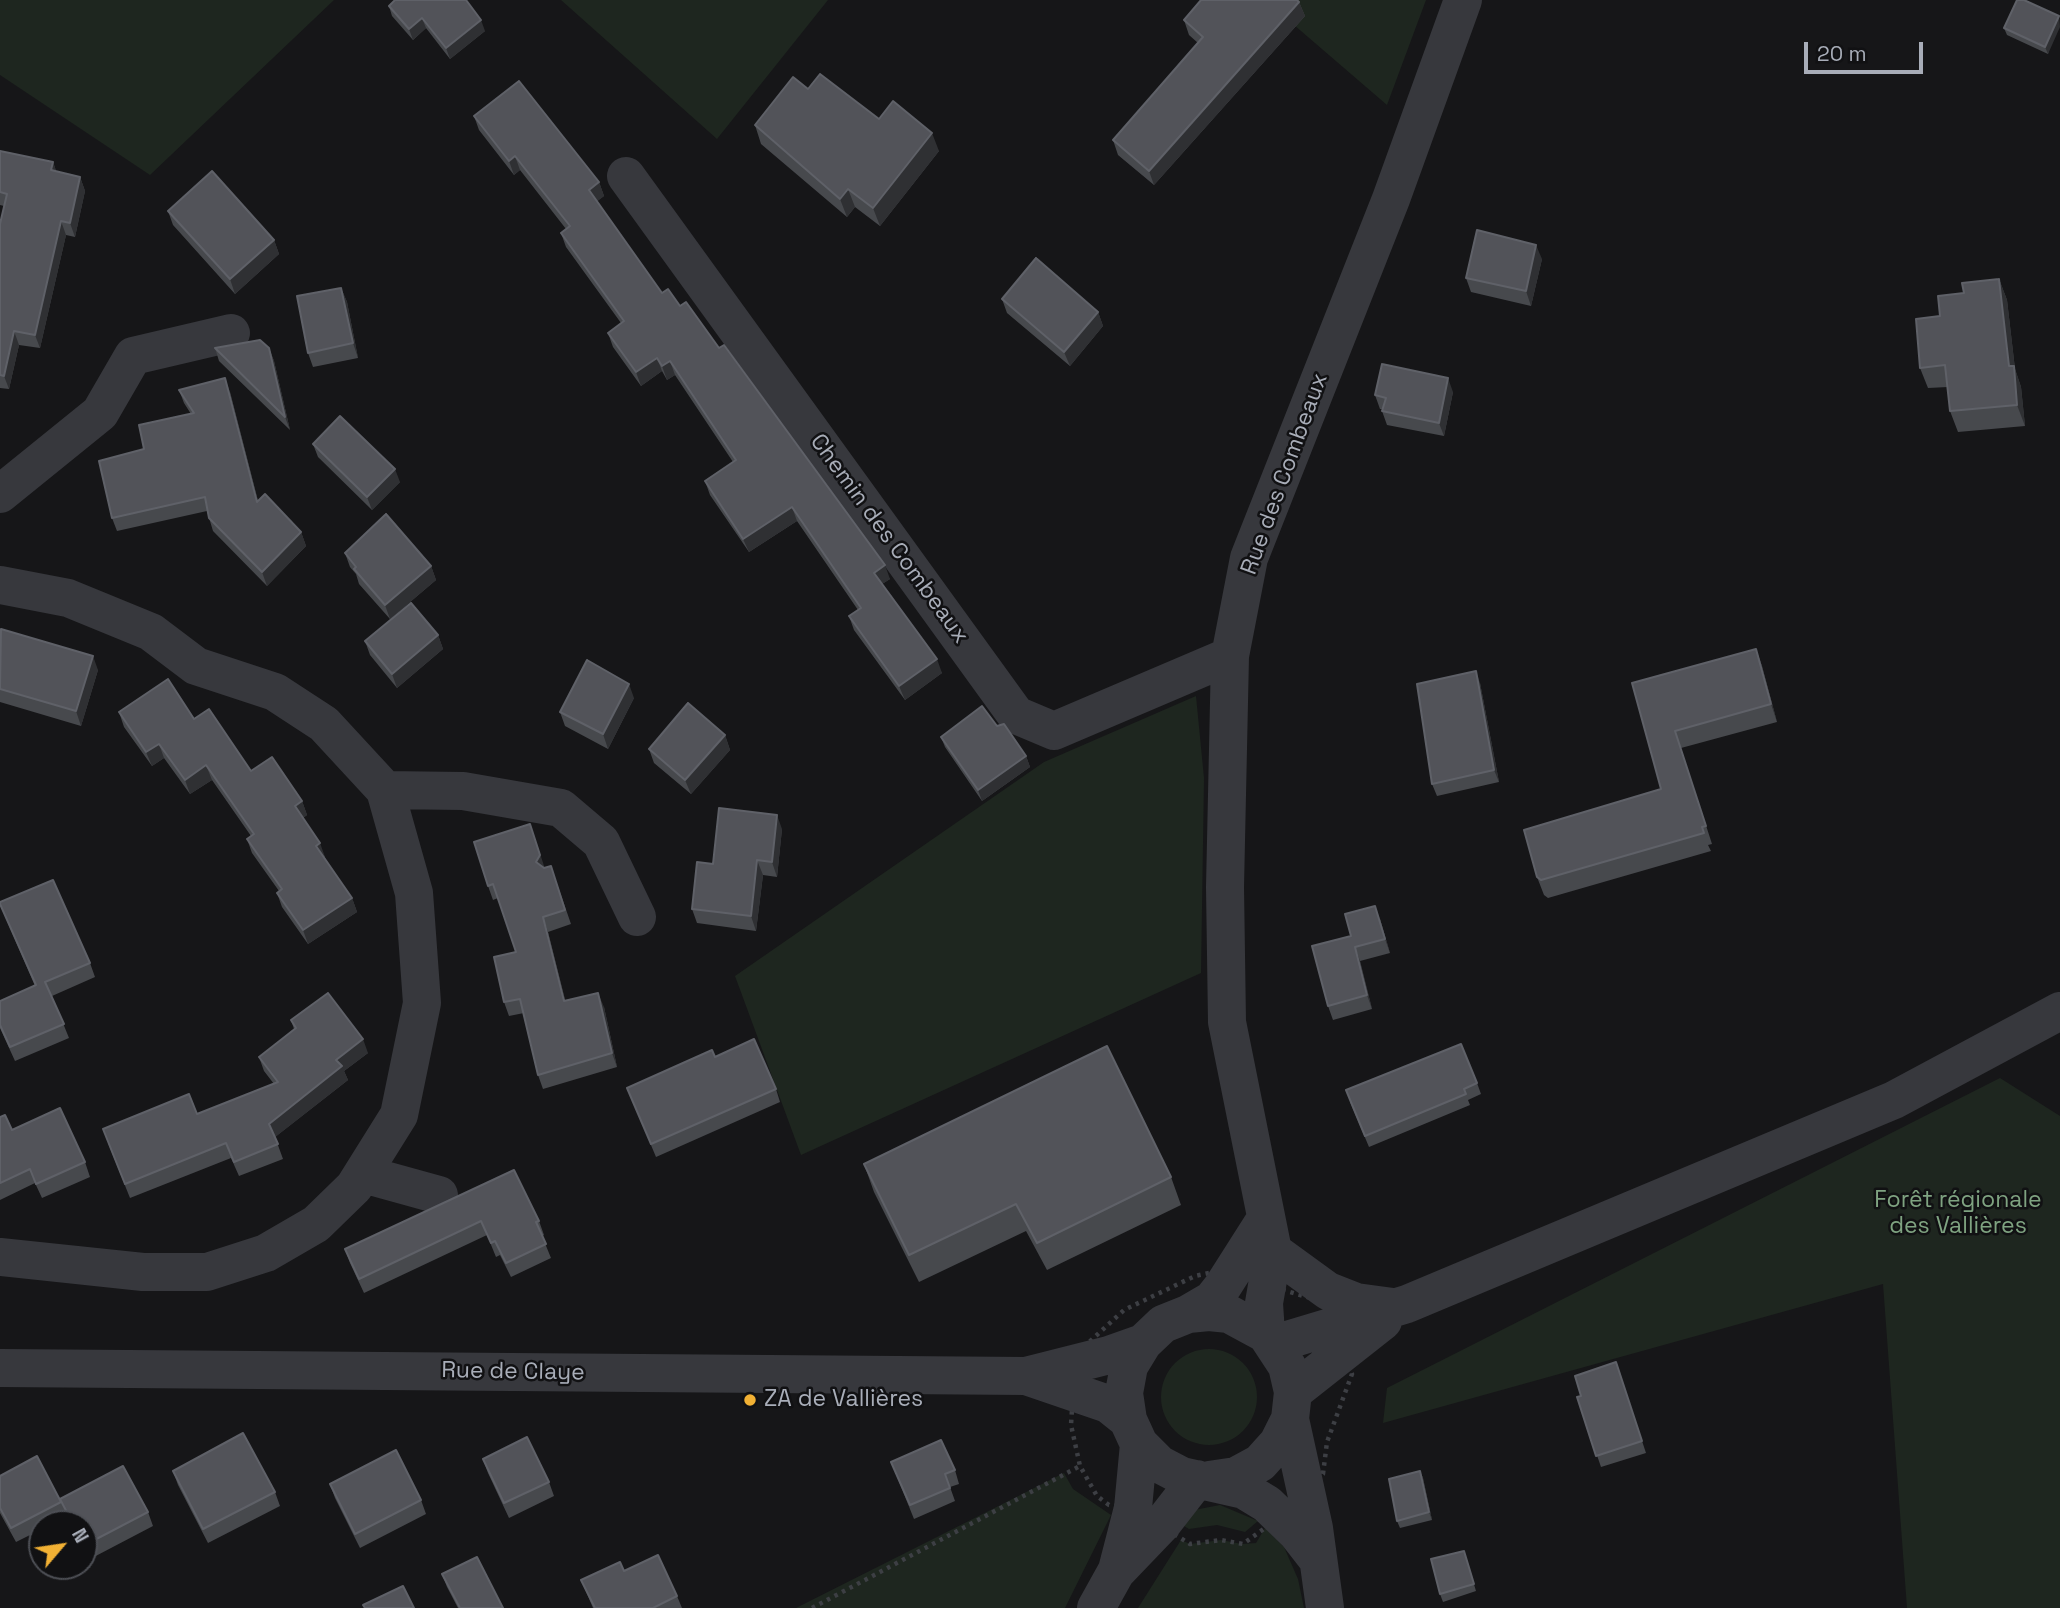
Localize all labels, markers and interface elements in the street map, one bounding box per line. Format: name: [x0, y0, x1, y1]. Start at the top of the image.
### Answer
scale bar: [1808, 28, 1927, 72]
text: 20 m: [1817, 40, 1867, 67]
street label: Rue des Combeaux: [1236, 369, 1334, 579]
street label: Chemin des Combeaux: [804, 429, 974, 649]
park label: Forêt régionale des Vallières: [1874, 1187, 2042, 1241]
street label: Rue de Claye: [441, 1357, 585, 1387]
place label: ZA de Vallières: [764, 1386, 923, 1414]
marker: ZA de Vallières: [742, 1392, 758, 1408]
north arrow: [28, 1510, 98, 1580]
text: N: [66, 1524, 94, 1547]

